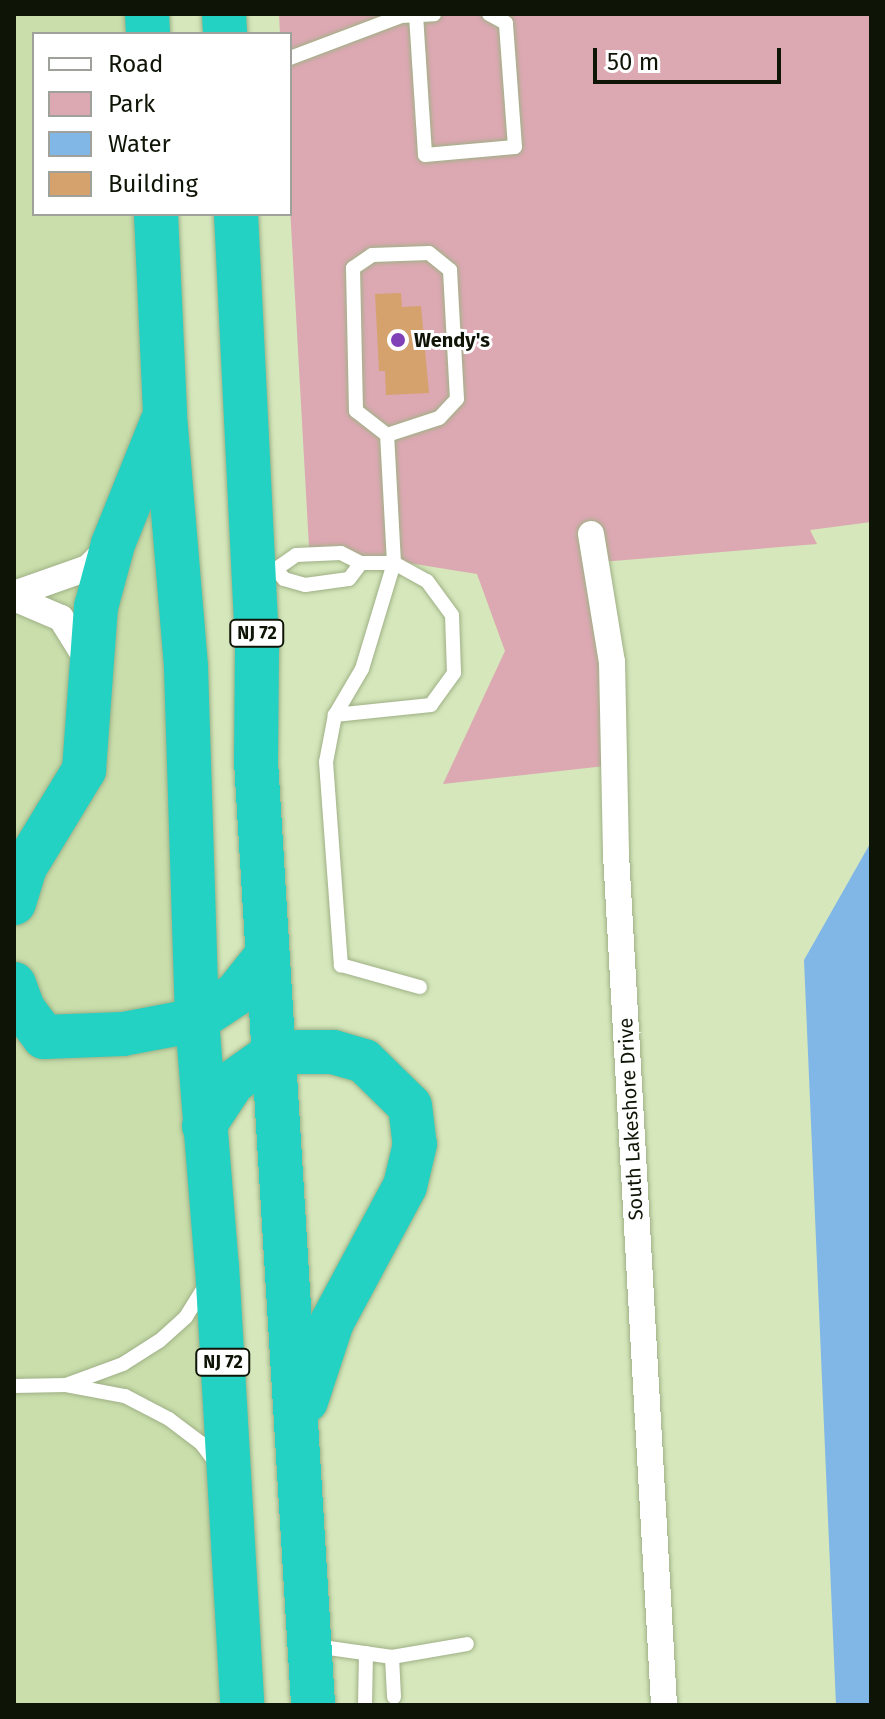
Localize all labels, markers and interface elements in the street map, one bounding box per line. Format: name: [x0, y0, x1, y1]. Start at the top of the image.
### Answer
legend: [32, 32, 292, 216]
scale bar: [597, 32, 785, 82]
text: 50 m: [607, 48, 659, 76]
text: Road: [108, 50, 163, 78]
text: Park: [108, 90, 155, 118]
text: Water: [108, 130, 171, 158]
text: Building: [108, 170, 198, 198]
place label: Wendy's: [414, 328, 490, 352]
marker: Wendy's: [389, 331, 407, 349]
road number: NJ 72: [229, 619, 285, 647]
street label: South Lakeshore Drive: [614, 1017, 648, 1221]
road number: NJ 72: [195, 1348, 251, 1376]

